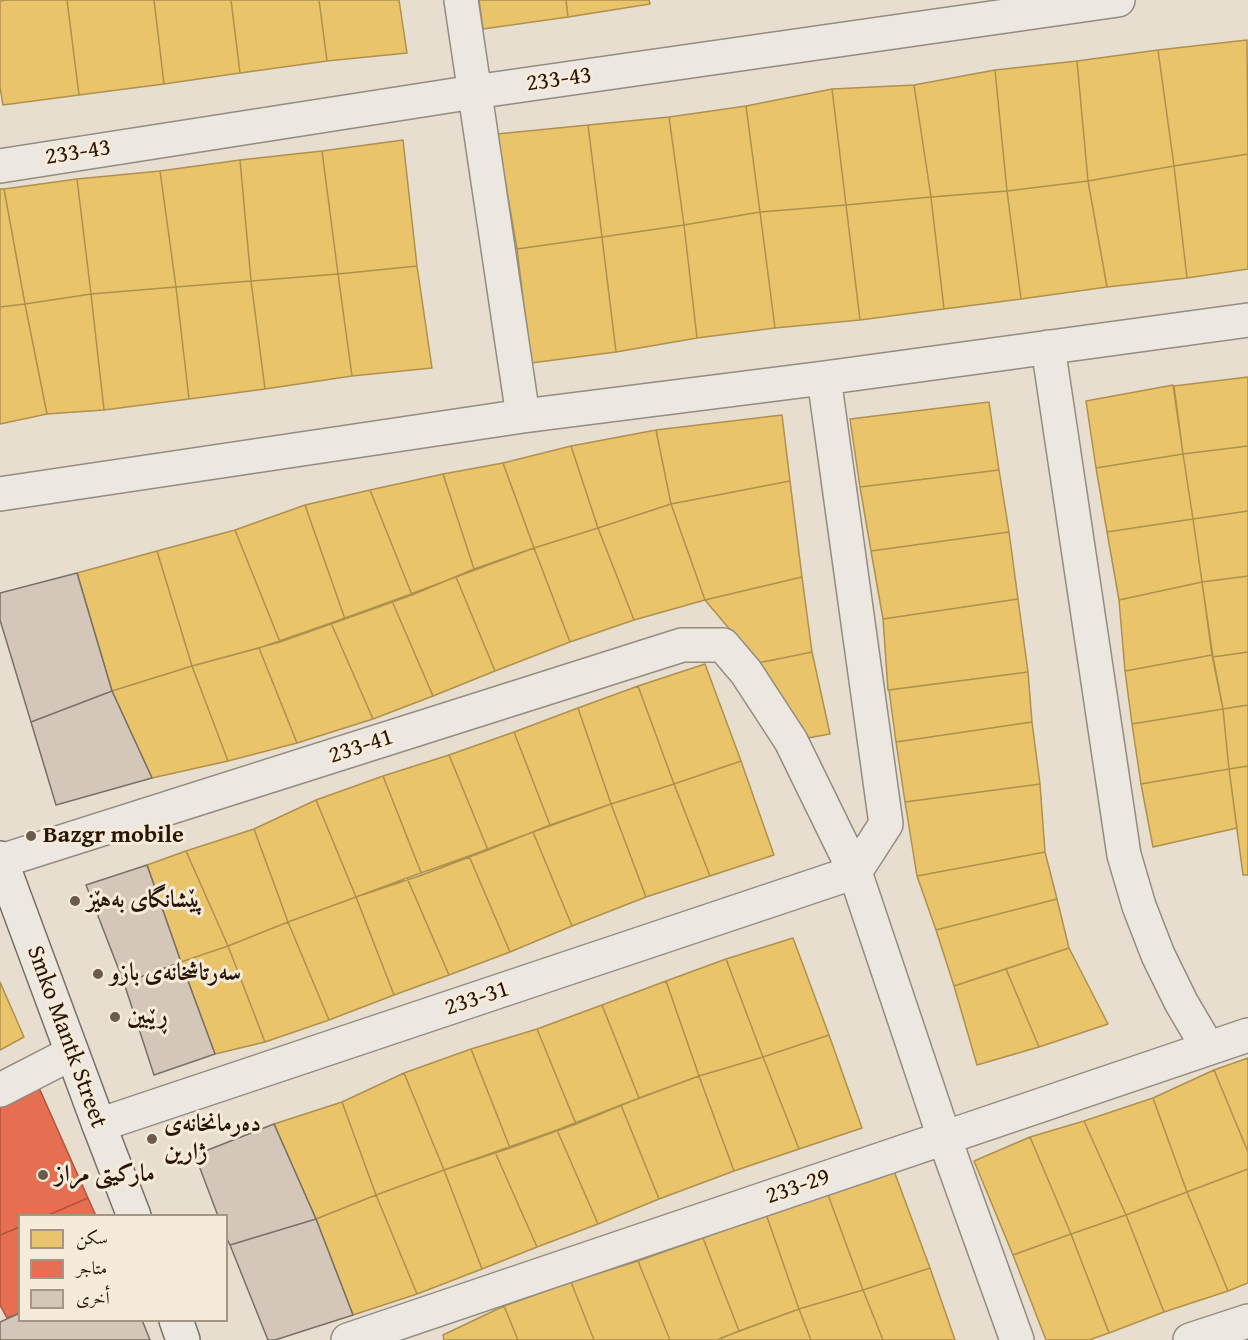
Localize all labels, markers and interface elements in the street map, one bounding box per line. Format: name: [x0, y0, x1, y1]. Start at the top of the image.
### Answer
street label: 233-43: [524, 61, 594, 99]
street label: 233-43: [43, 134, 113, 172]
street label: 233-41: [325, 723, 397, 771]
place label: Bazgr mobile: [43, 822, 184, 850]
marker: Bazgr mobile: [24, 829, 38, 843]
place label: پێشانگای بەهێز: [87, 887, 203, 915]
marker: پێشانگای بەهێز: [68, 894, 82, 908]
street label: Smko Mantk Street: [20, 942, 112, 1132]
place label: سەرتاشخانەی بازو: [110, 960, 241, 988]
marker: سەرتاشخانەی بازو: [91, 967, 105, 981]
street label: 233-31: [441, 975, 513, 1023]
place label: ڕێبین: [127, 1003, 168, 1031]
marker: ڕێبین: [108, 1010, 122, 1024]
place label: دەرمانخانەی ژارین: [164, 1111, 261, 1167]
marker: دەرمانخانەی ژارین: [145, 1132, 159, 1146]
place label: مارکیتی مراز: [55, 1161, 155, 1189]
street label: 233-29: [762, 1163, 834, 1211]
marker: مارکیتی مراز: [36, 1168, 50, 1182]
legend: [18, 1214, 228, 1322]
text: سكن: [76, 1224, 108, 1251]
text: متاجر: [76, 1254, 107, 1281]
text: أخرى: [76, 1284, 110, 1311]

